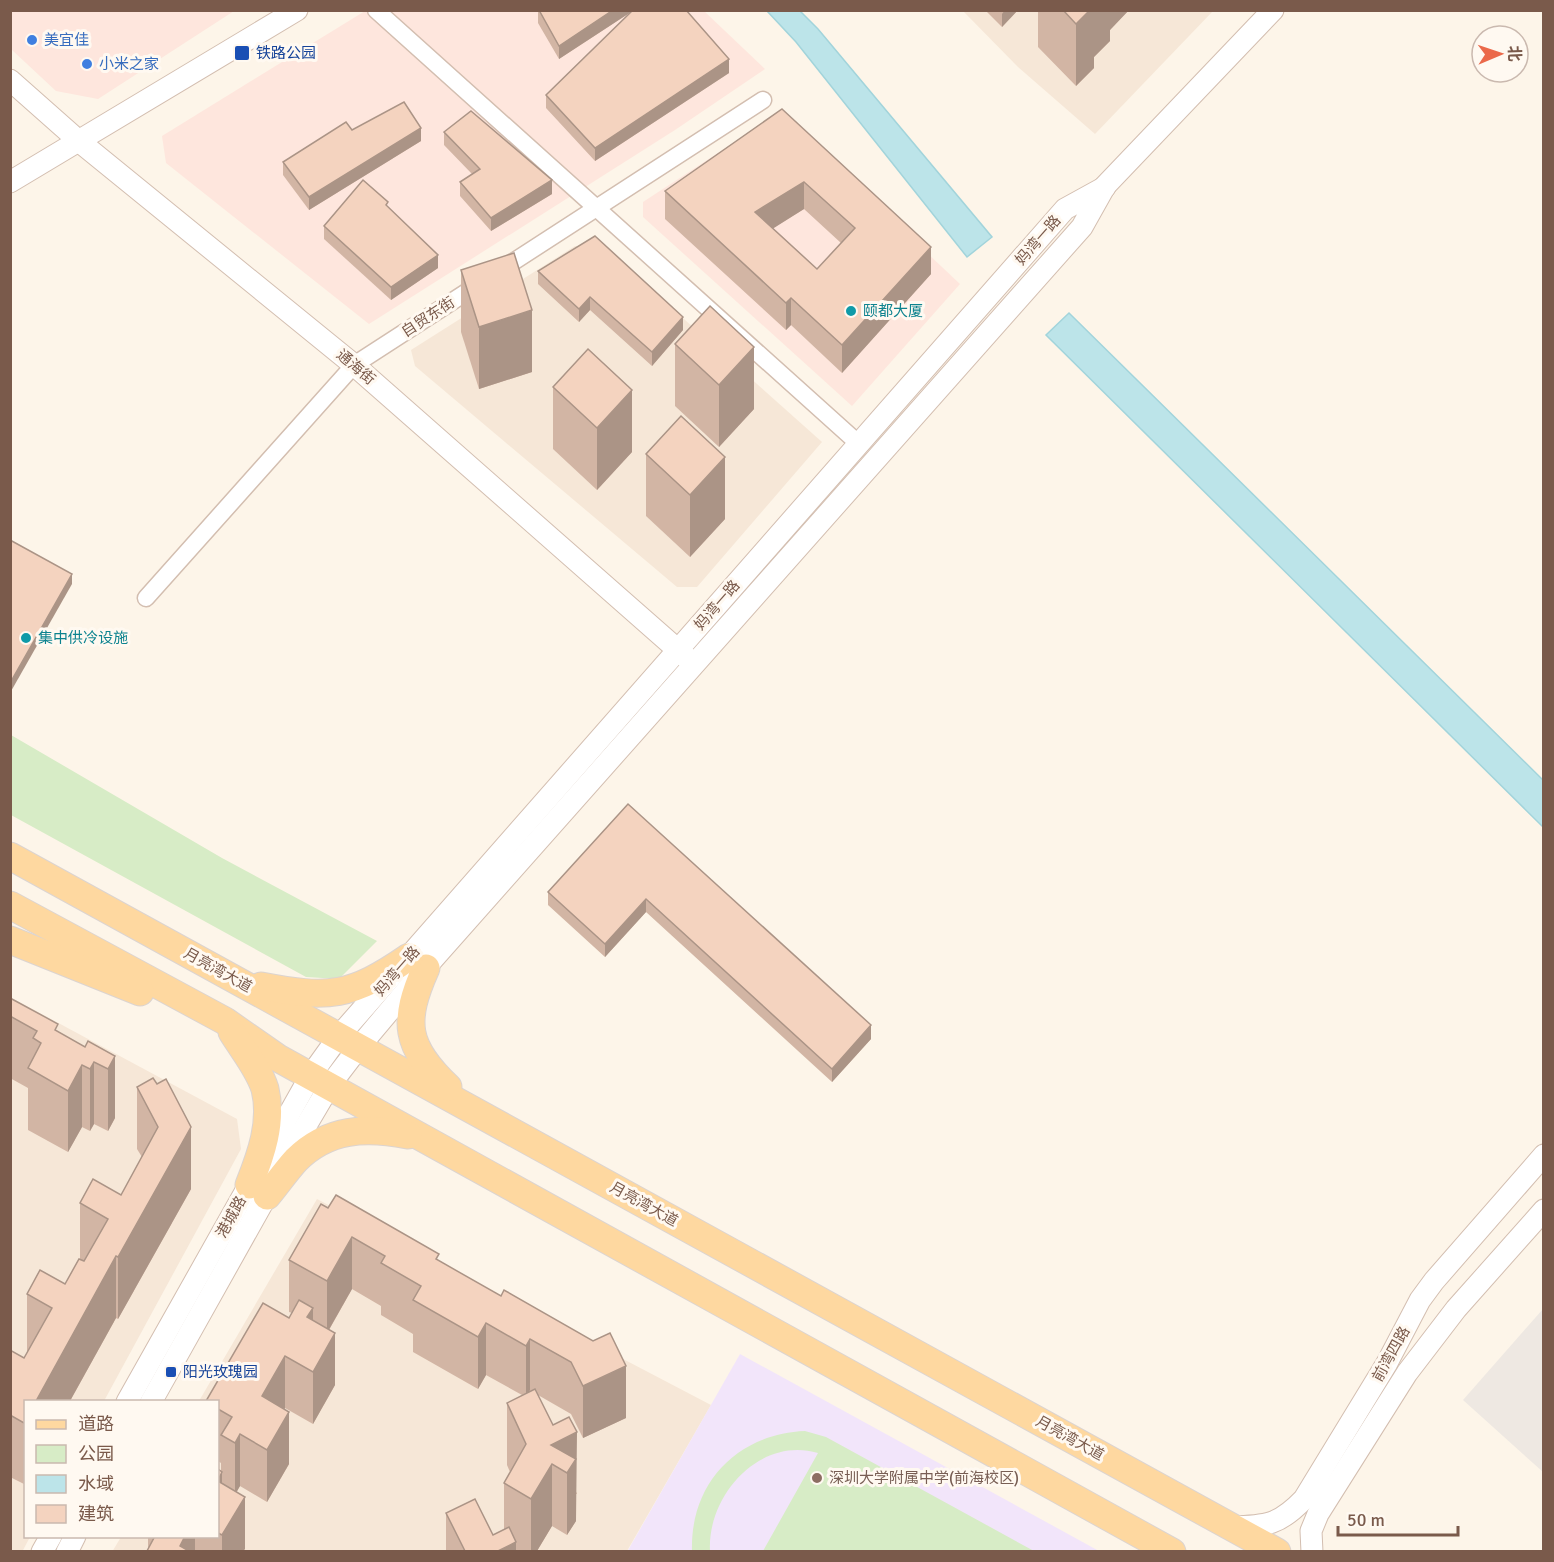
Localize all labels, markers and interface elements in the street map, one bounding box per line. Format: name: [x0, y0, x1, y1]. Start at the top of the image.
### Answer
north arrow: [1470, 24, 1530, 84]
place label: 美宜佳: [44, 31, 89, 49]
marker: 美宜佳: [25, 33, 39, 47]
marker: 铁路公园: [233, 44, 251, 62]
place label: 铁路公园: [256, 44, 316, 62]
text: 北: [1504, 45, 1524, 62]
place label: 小米之家: [99, 55, 159, 73]
marker: 小米之家: [80, 57, 94, 71]
street label: 妈湾一路: [1012, 211, 1064, 269]
street label: 自贸东街: [398, 293, 458, 341]
place label: 颐都大厦: [863, 302, 923, 320]
marker: 颐都大厦: [844, 304, 858, 318]
street label: 通海街: [333, 346, 379, 388]
street label: 妈湾一路: [691, 576, 743, 634]
place label: 集中供冷设施: [38, 629, 128, 647]
marker: 集中供冷设施: [19, 631, 33, 645]
street label: 妈湾一路: [371, 942, 423, 1000]
street label: 月亮湾大道: [181, 944, 255, 996]
street label: 月亮湾大道: [607, 1178, 681, 1230]
street label: 港城路: [212, 1193, 250, 1241]
street label: 前湾四路: [1369, 1323, 1413, 1385]
place label: 阳光玫瑰园: [183, 1363, 258, 1381]
marker: 阳光玫瑰园: [164, 1365, 178, 1379]
legend: [24, 1400, 219, 1538]
street label: 月亮湾大道: [1033, 1412, 1107, 1464]
text: 道路: [78, 1413, 114, 1435]
text: 公园: [78, 1443, 114, 1465]
place label: 深圳大学附属中学(前海校区): [829, 1469, 1019, 1487]
marker: 深圳大学附属中学(前海校区): [810, 1471, 824, 1485]
text: 水域: [78, 1473, 114, 1495]
scale bar: [1338, 1499, 1458, 1537]
text: 建筑: [78, 1503, 114, 1525]
text: 50 m: [1347, 1509, 1385, 1531]

